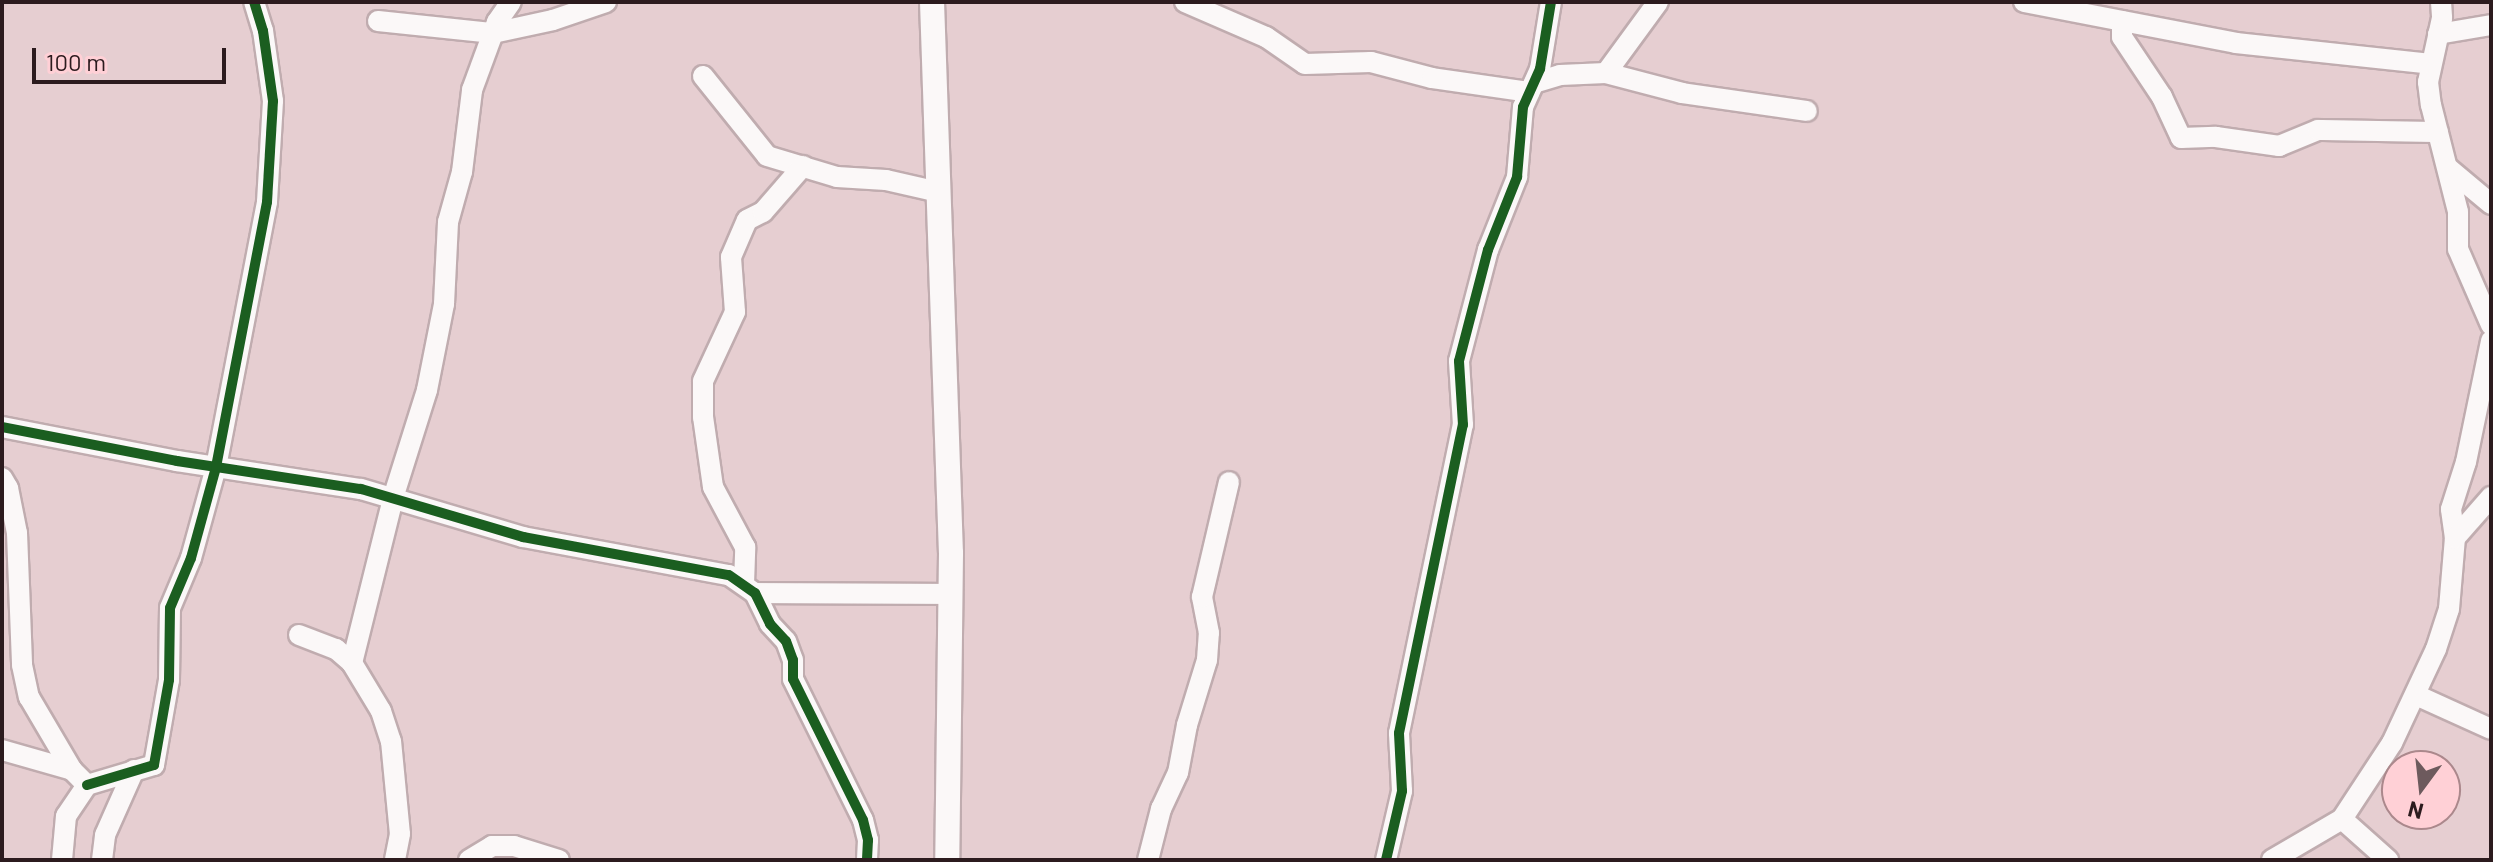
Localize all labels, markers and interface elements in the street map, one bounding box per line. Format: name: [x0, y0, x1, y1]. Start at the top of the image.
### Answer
scale bar: [36, 32, 230, 82]
text: 100 m: [46, 47, 106, 76]
north arrow: [2381, 750, 2461, 830]
text: N: [2405, 797, 2426, 826]

